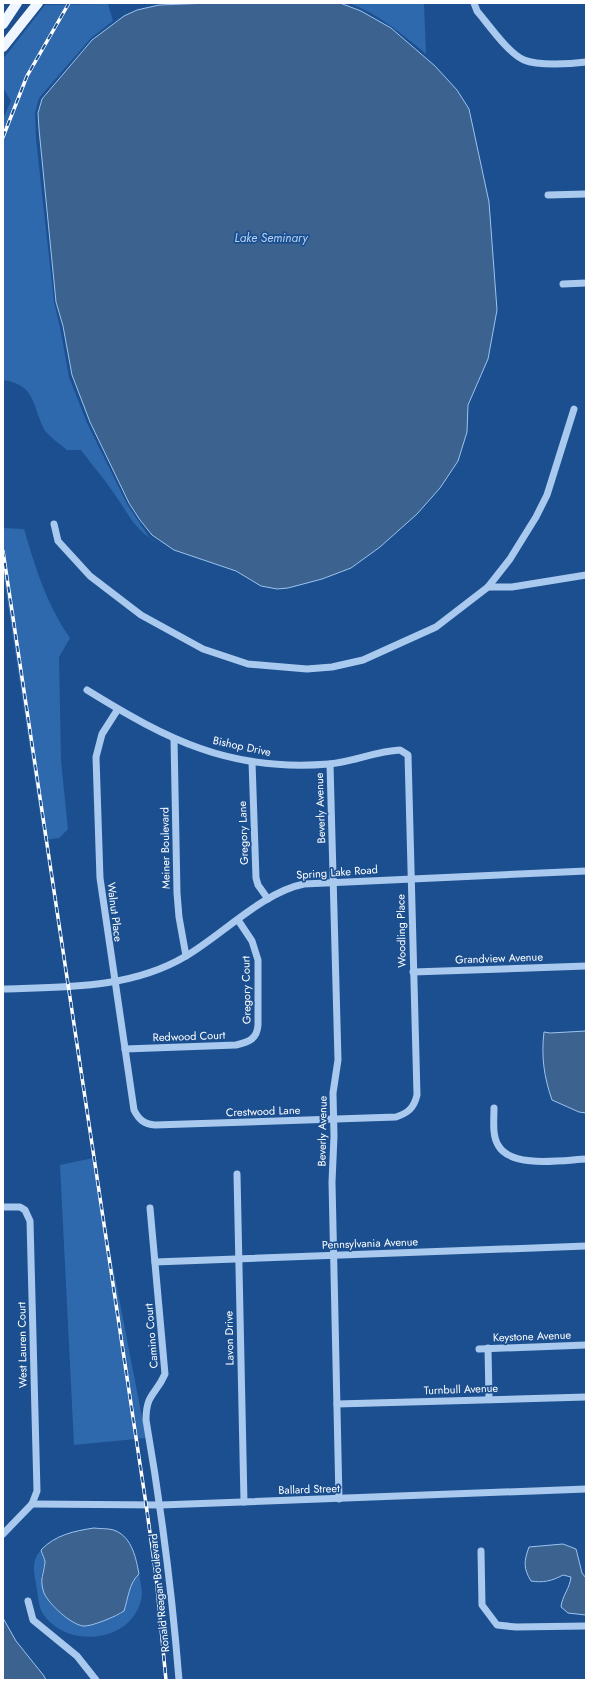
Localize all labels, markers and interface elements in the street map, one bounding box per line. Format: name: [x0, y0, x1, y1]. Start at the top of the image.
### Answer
water label: Lake Seminary: [234, 229, 308, 247]
street label: Bishop Drive: [211, 732, 273, 760]
street label: Beverly Avenue: [311, 772, 329, 844]
street label: Gregory Lane: [234, 800, 252, 865]
street label: Meiner Boulevard: [156, 807, 174, 889]
street label: Spring Lake Road: [296, 861, 378, 883]
street label: Walnut Place: [103, 881, 127, 943]
street label: Woodling Place: [392, 894, 410, 968]
street label: Grandview Avenue: [455, 948, 544, 968]
street label: Gregory Court: [237, 955, 255, 1024]
street label: Redwood Court: [152, 1027, 226, 1045]
street label: Beverly Avenue: [313, 1095, 331, 1166]
street label: Crestwood Lane: [226, 1102, 301, 1120]
street label: Pennsylvania Avenue: [322, 1233, 419, 1253]
street label: West Lauren Court: [13, 1301, 31, 1388]
street label: Camino Court: [140, 1303, 162, 1369]
street label: Lavon Drive: [221, 1310, 237, 1365]
street label: Keystone Avenue: [493, 1327, 572, 1345]
street label: Turnbull Avenue: [424, 1380, 499, 1398]
street label: Ballard Street: [278, 1480, 340, 1498]
street label: Ronald Reagan Boulevard: [145, 1533, 173, 1653]

